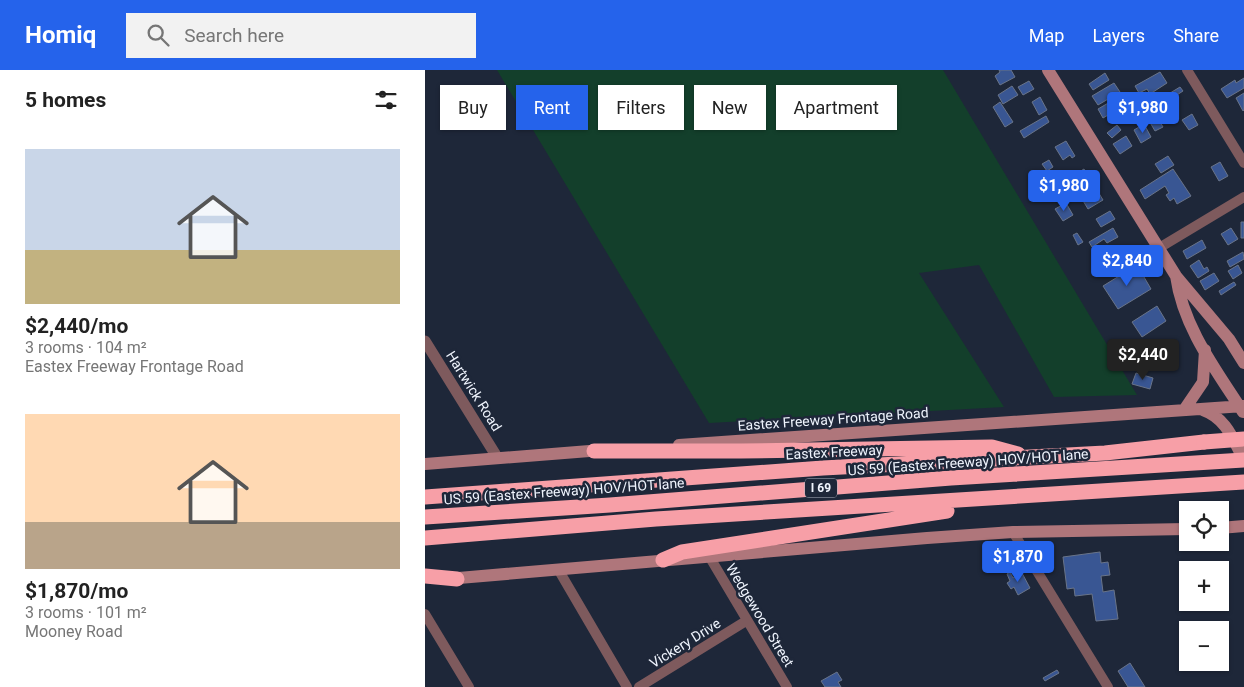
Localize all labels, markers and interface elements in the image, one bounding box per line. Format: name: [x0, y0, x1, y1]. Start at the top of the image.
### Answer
search box: [126, 13, 476, 58]
text: Homiq: [25, 21, 96, 49]
icon: search: [144, 21, 172, 49]
text: Search here: [184, 24, 284, 47]
text: Map: [1029, 25, 1064, 46]
text: Layers: [1092, 25, 1145, 46]
text: Share: [1173, 25, 1219, 46]
chip: Buy: [440, 85, 506, 130]
chip: Rent: [516, 85, 588, 130]
chip: Filters: [598, 85, 684, 130]
chip: New: [694, 85, 766, 130]
chip: Apartment: [776, 85, 897, 130]
icon: filters: [372, 86, 400, 114]
text: 5 homes: [25, 88, 106, 112]
pin: $1,980: [1102, 92, 1184, 134]
text: $1,980: [1118, 98, 1168, 117]
pin: $1,980: [1023, 170, 1105, 212]
text: $1,980: [1039, 176, 1089, 195]
icon: home: [168, 182, 258, 272]
pin: $2,840: [1086, 244, 1168, 287]
text: $2,840: [1102, 251, 1152, 270]
text: $2,440/mo: [25, 314, 128, 338]
text: 3 rooms · 104 m²: [25, 338, 147, 357]
pin: $2,440: [1102, 338, 1184, 381]
text: $2,440: [1118, 345, 1168, 364]
street label: Hartwick Road: [443, 348, 505, 434]
text: Eastex Freeway Frontage Road: [25, 357, 244, 376]
street label: Eastex Freeway Frontage Road: [737, 404, 929, 434]
street label: Eastex Freeway: [785, 441, 883, 463]
street label: US 59 (Eastex Freeway) HOV/HOT lane: [847, 446, 1089, 479]
icon: home: [168, 447, 258, 537]
street label: US 59 (Eastex Freeway) HOV/HOT lane: [443, 475, 685, 508]
road number: I 69: [805, 478, 837, 498]
map controls: [1179, 501, 1229, 671]
button: locate: [1179, 501, 1229, 551]
pin: $1,870: [977, 540, 1059, 583]
text: $1,870: [993, 547, 1043, 566]
street label: Wedgewood Street: [723, 560, 797, 670]
button: +: [1179, 561, 1229, 611]
text: $1,870/mo: [25, 579, 128, 603]
text: 3 rooms · 101 m²: [25, 603, 147, 622]
street label: Vickery Drive: [647, 615, 723, 671]
button: −: [1179, 621, 1229, 671]
text: Mooney Road: [25, 622, 123, 641]

